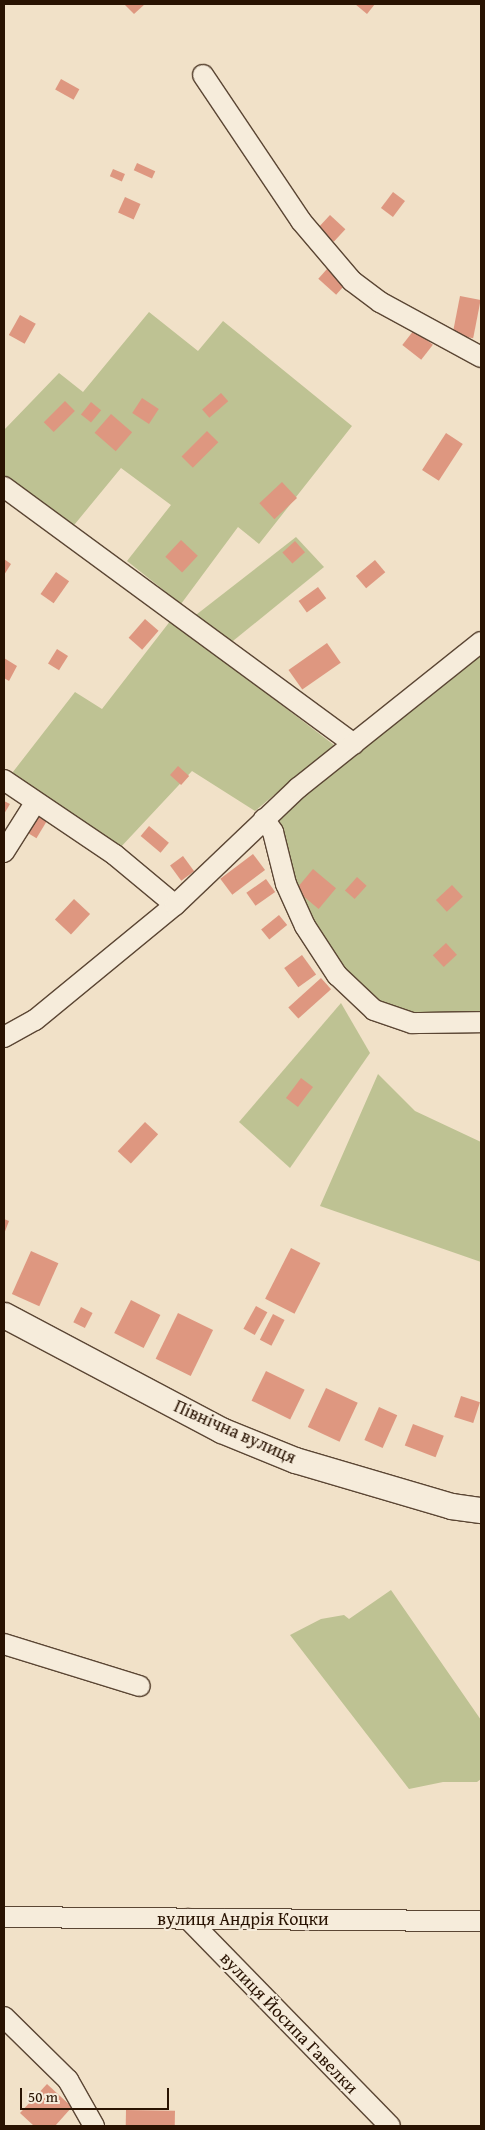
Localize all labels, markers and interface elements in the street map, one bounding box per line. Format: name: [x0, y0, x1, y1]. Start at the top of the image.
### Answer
street label: Північна вулиця: [171, 1395, 299, 1469]
street label: вулиця Андрія Коцки: [157, 1908, 329, 1930]
street label: вулиця Йосипа Гавелки: [216, 1947, 362, 2099]
scale bar: [22, 2078, 171, 2110]
text: 50 m: [28, 2086, 58, 2107]

